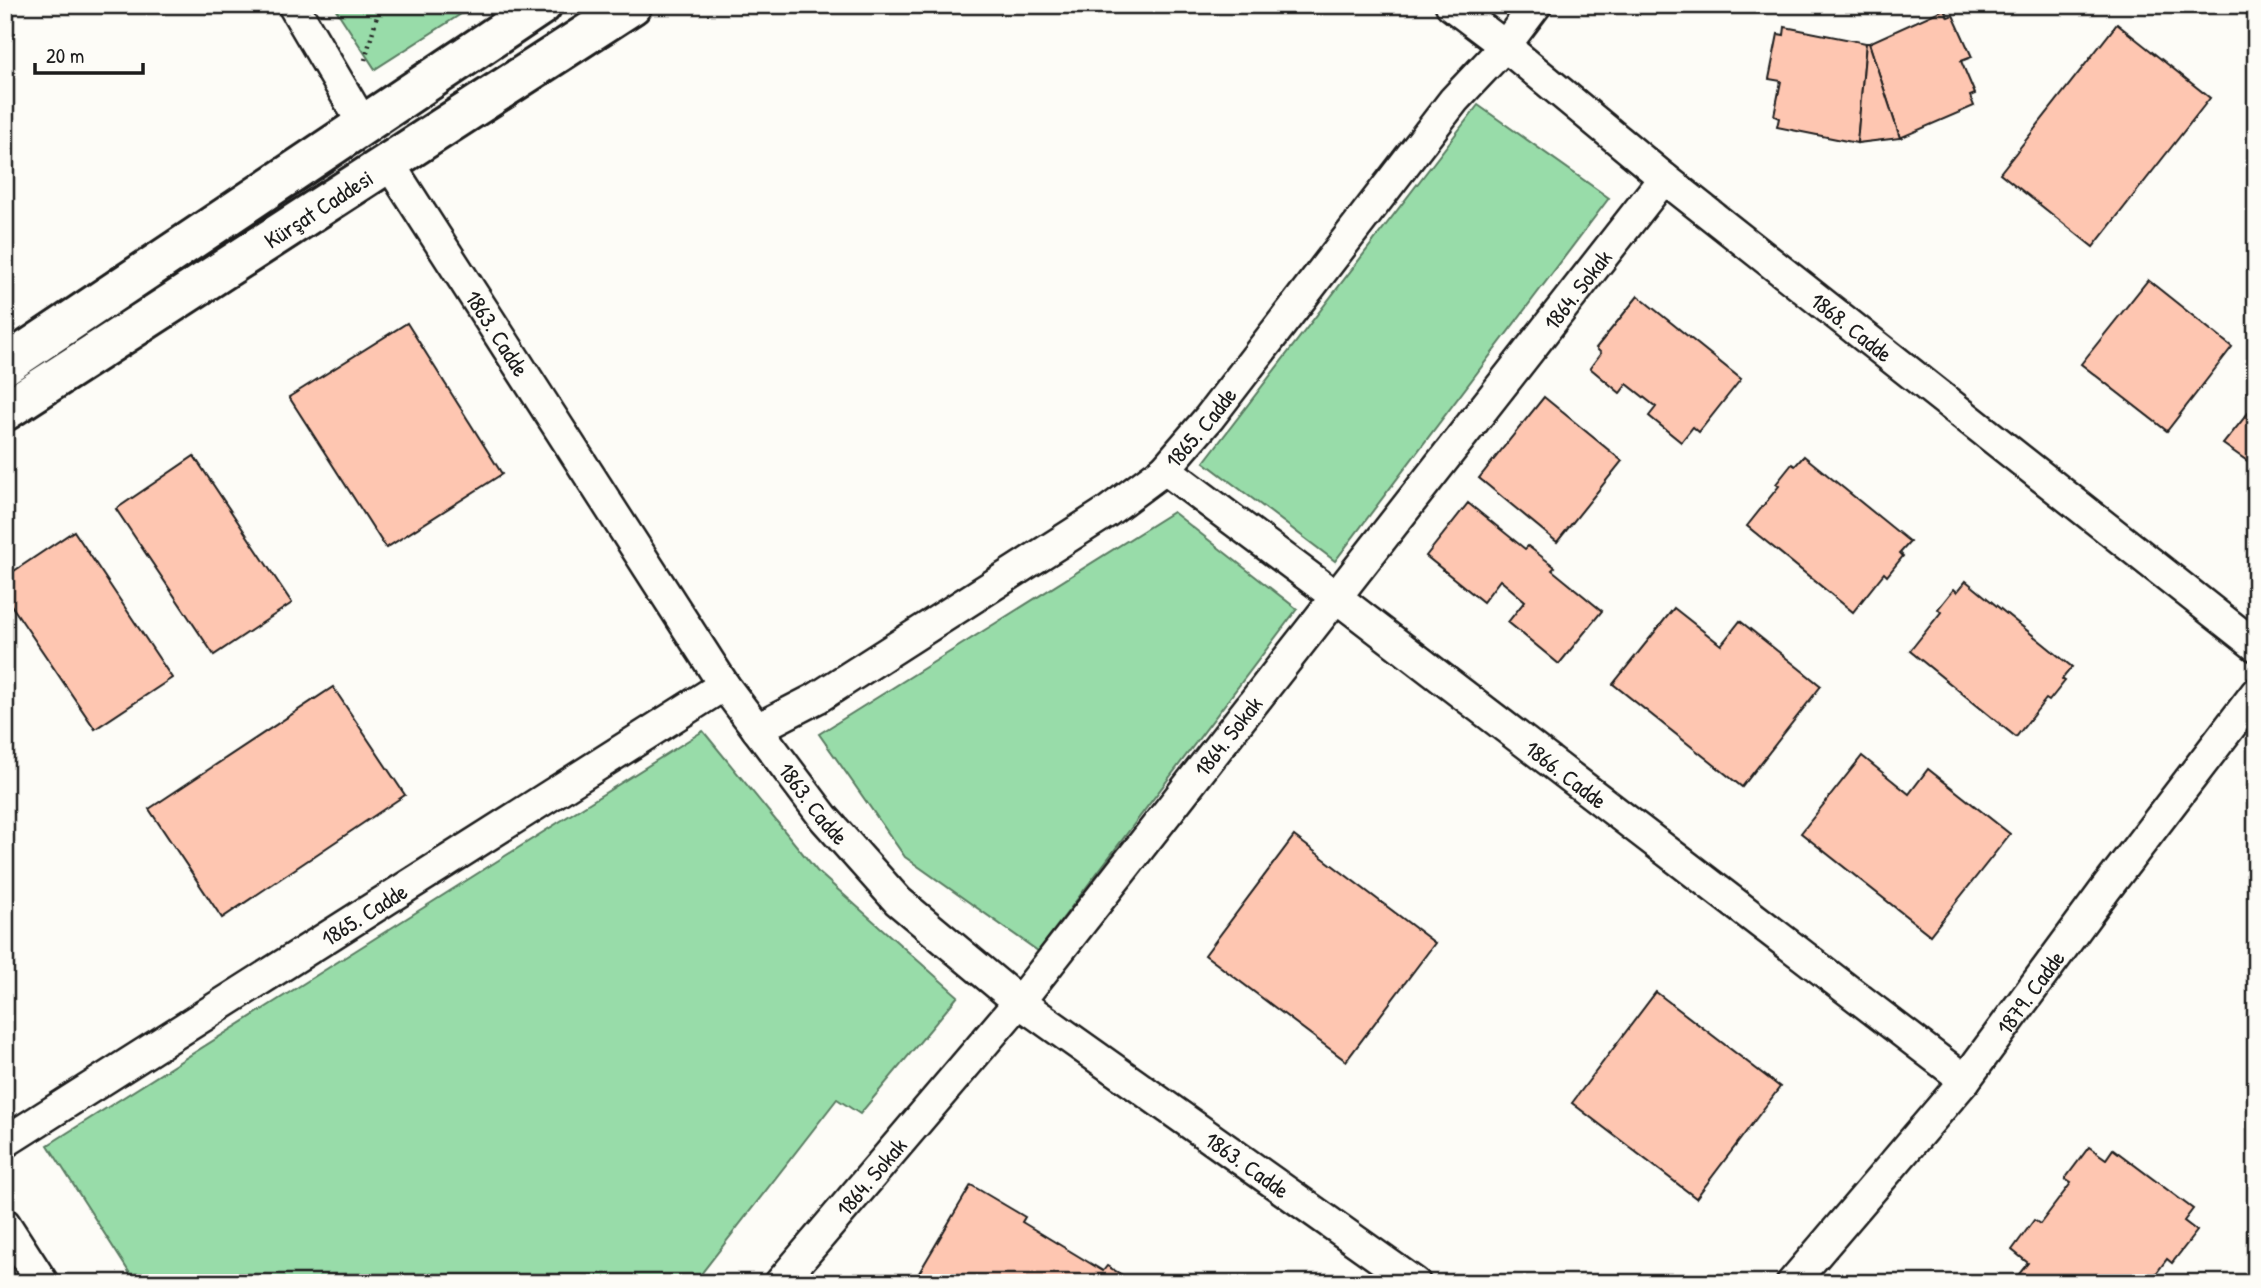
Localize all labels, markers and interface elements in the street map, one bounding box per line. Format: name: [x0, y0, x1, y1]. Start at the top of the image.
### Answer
scale bar: [35, 32, 144, 76]
text: 20 m: [46, 41, 84, 70]
street label: Kürşat Caddesi: [258, 162, 379, 255]
street label: 1864. Sokak: [1536, 242, 1618, 336]
street label: 1863. Cadde: [459, 284, 537, 382]
street label: 1868. Cadde: [1804, 284, 1899, 369]
street label: 1865. Cadde: [1158, 380, 1243, 474]
street label: 1864. Sokak: [1186, 689, 1269, 782]
street label: 1866. Cadde: [1519, 732, 1614, 815]
street label: 1863. Cadde: [772, 756, 856, 851]
street label: 1865. Cadde: [315, 875, 413, 953]
street label: 1879. Cadde: [1989, 944, 2071, 1040]
street label: 1863. Cadde: [1199, 1123, 1296, 1205]
street label: 1864. Sokak: [828, 1130, 913, 1222]

